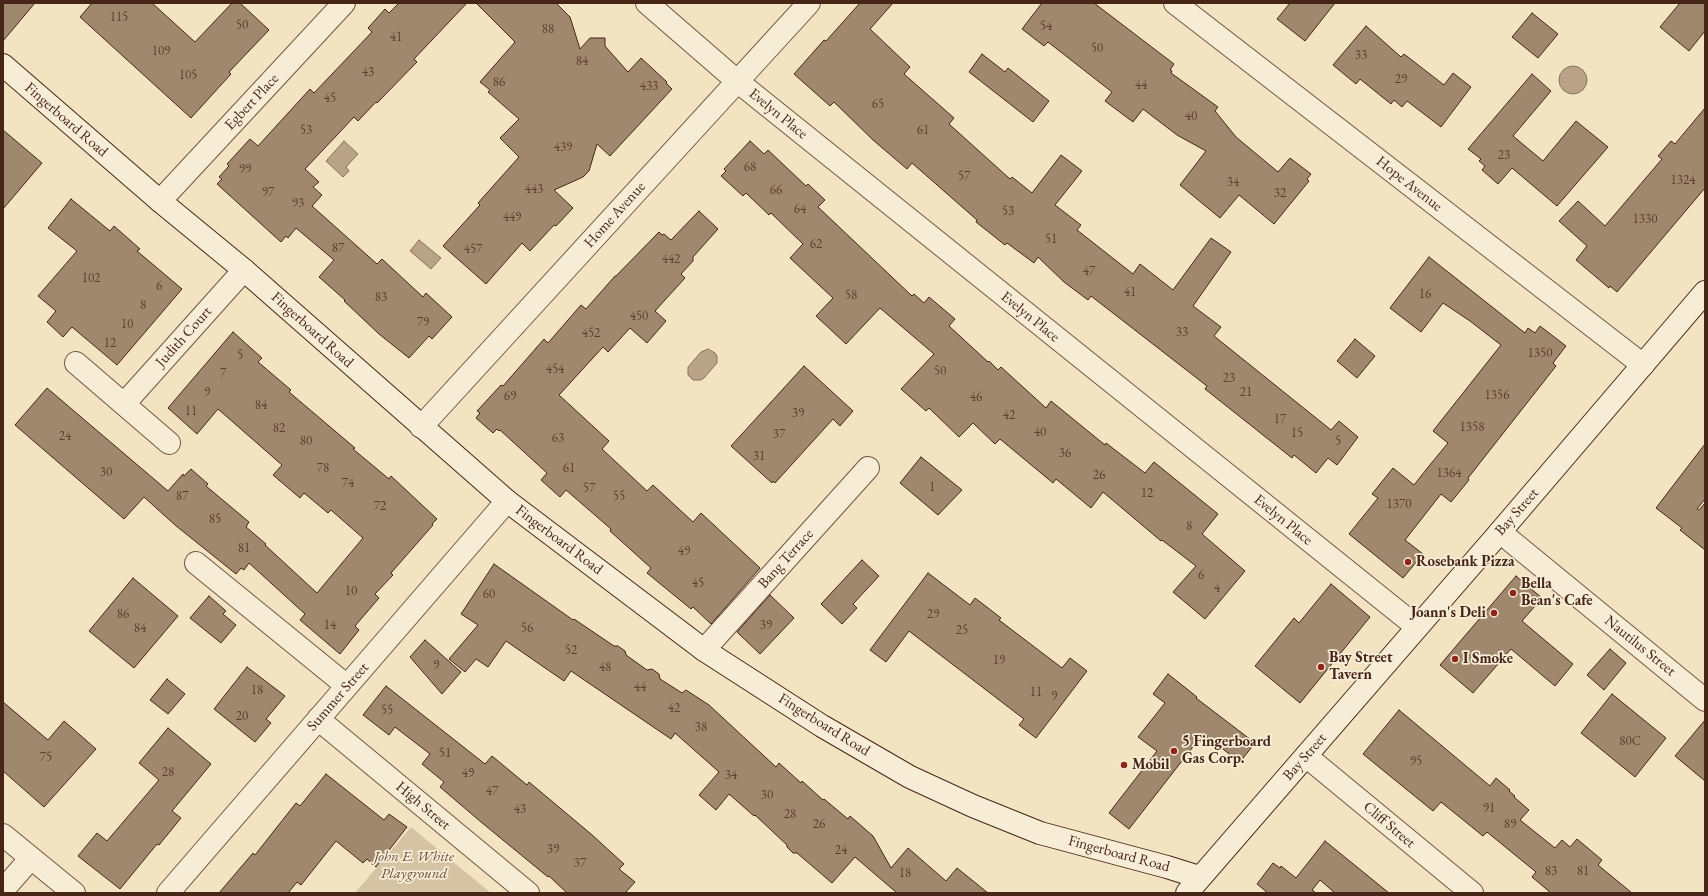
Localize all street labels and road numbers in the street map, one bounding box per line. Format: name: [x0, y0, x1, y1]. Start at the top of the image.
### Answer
street label: Egbert Place: [221, 70, 283, 134]
street label: Fingerboard Road: [21, 79, 111, 161]
street label: Evelyn Place: [745, 85, 811, 143]
street label: Hope Avenue: [1372, 153, 1446, 215]
street label: Home Avenue: [580, 178, 650, 252]
street label: Fingerboard Road: [267, 288, 357, 372]
street label: Evelyn Place: [997, 288, 1063, 346]
street label: Judith Court: [152, 303, 216, 371]
street label: Bay Street: [1491, 485, 1543, 539]
street label: Evelyn Place: [1250, 491, 1316, 549]
street label: Fingerboard Road: [512, 501, 606, 579]
street label: Bang Terrace: [754, 525, 818, 593]
street label: Nautilus Street: [1601, 612, 1679, 680]
street label: Summer Street: [303, 659, 373, 735]
street label: Fingerboard Road: [775, 690, 873, 760]
street label: Bay Street: [1279, 730, 1331, 784]
street label: High Street: [392, 778, 454, 834]
street label: Cliff Street: [1359, 798, 1419, 852]
street label: Fingerboard Road: [1066, 832, 1172, 876]

